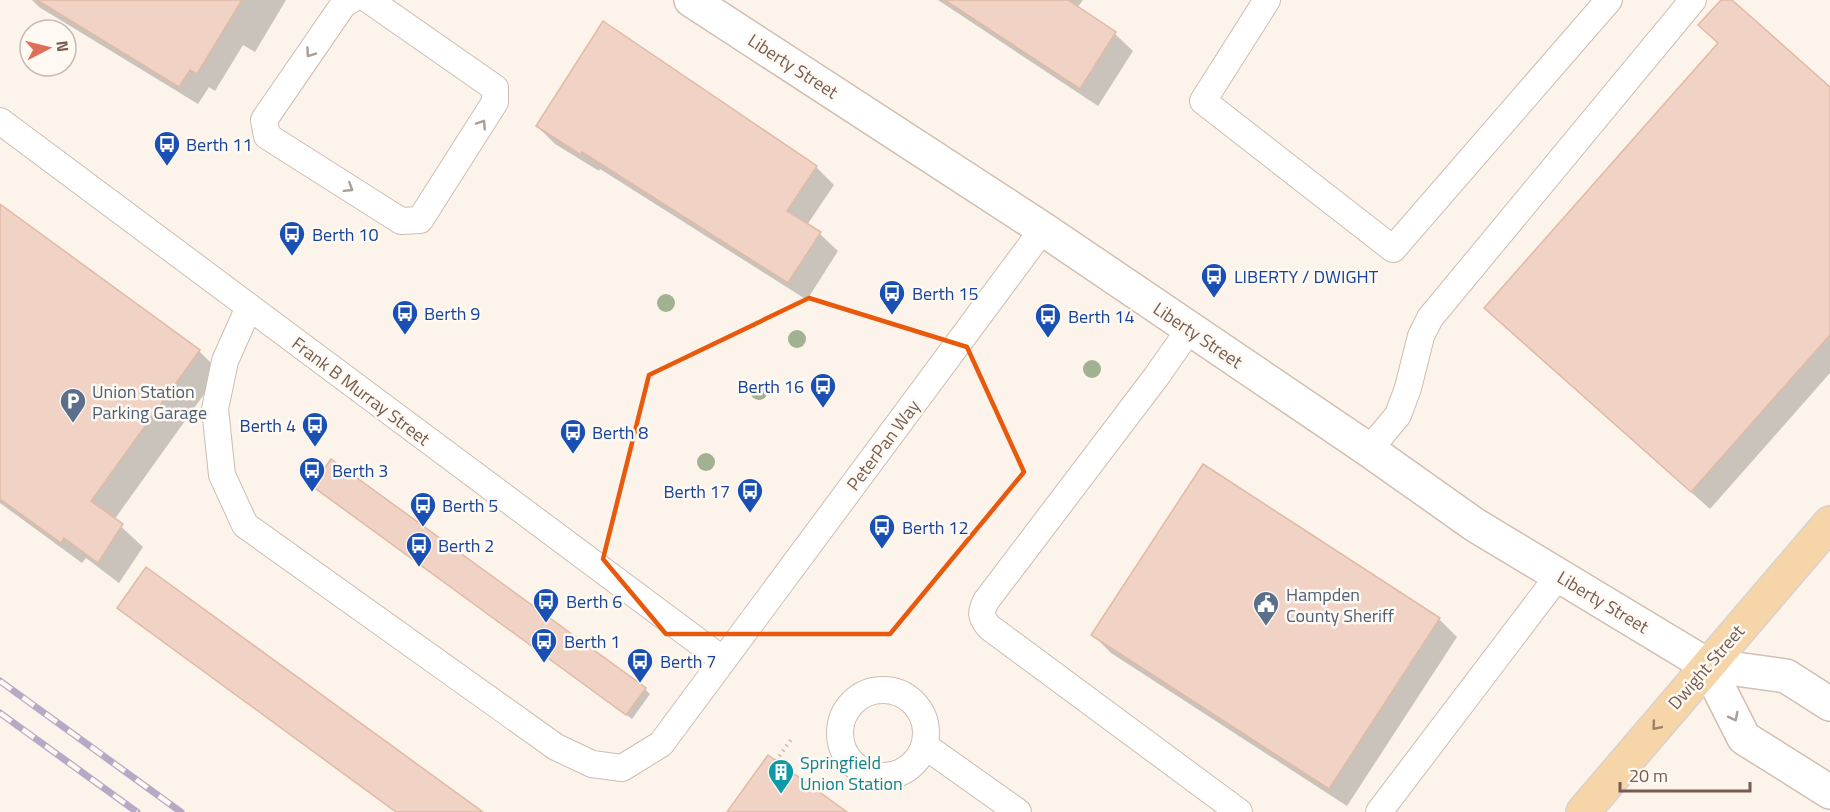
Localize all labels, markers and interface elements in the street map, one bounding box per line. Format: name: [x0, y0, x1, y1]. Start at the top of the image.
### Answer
north arrow: [18, 18, 78, 78]
street label: Liberty Street: [743, 27, 844, 106]
text: N: [50, 39, 75, 53]
one-way arrow: [306, 46, 317, 57]
one-way arrow: [474, 119, 485, 130]
bus stop icon: Berth 11: [152, 129, 182, 167]
place label: Berth 11: [186, 131, 253, 158]
one-way arrow: [343, 181, 353, 193]
bus stop icon: Berth 10: [277, 219, 307, 257]
place label: Berth 10: [312, 221, 379, 248]
bus stop icon: LIBERTY / DWIGHT: [1199, 261, 1229, 299]
place label: LIBERTY / DWIGHT: [1234, 263, 1379, 290]
bus stop icon: Berth 15: [877, 278, 907, 316]
place label: Berth 15: [912, 280, 979, 307]
street label: Liberty Street: [1148, 295, 1249, 375]
bus stop icon: Berth 9: [390, 298, 420, 336]
place label: Berth 9: [424, 300, 480, 327]
bus stop icon: Berth 14: [1033, 301, 1063, 339]
place label: Berth 14: [1068, 303, 1135, 330]
street label: Frank B Murray Street: [286, 330, 436, 452]
bus stop icon: Berth 16: [808, 371, 838, 409]
place label: Berth 16: [737, 373, 804, 400]
place label: Union Station Parking Garage: [92, 378, 207, 426]
parking icon: Union Station Parking Garage: [58, 386, 88, 424]
street label: PeterPan Way: [840, 394, 926, 496]
bus stop icon: Berth 4: [300, 410, 330, 448]
place label: Berth 4: [240, 412, 296, 439]
bus stop icon: Berth 8: [558, 417, 588, 455]
place label: Berth 8: [592, 419, 648, 446]
bus stop icon: Berth 3: [297, 455, 327, 493]
place label: Berth 3: [332, 457, 388, 484]
bus stop icon: Berth 17: [735, 476, 765, 514]
place label: Berth 17: [663, 478, 730, 505]
bus stop icon: Berth 5: [408, 490, 438, 528]
place label: Berth 5: [442, 492, 498, 519]
bus stop icon: Berth 12: [867, 512, 897, 550]
place label: Berth 12: [902, 514, 969, 541]
bus stop icon: Berth 2: [404, 530, 434, 568]
place label: Berth 2: [438, 532, 494, 559]
street label: Liberty Street: [1552, 564, 1655, 640]
place label: Hampden County Sheriff: [1286, 581, 1394, 629]
bus stop icon: Berth 6: [531, 586, 561, 624]
place label: Berth 6: [566, 588, 622, 615]
public building icon: Hampden County Sheriff: [1251, 589, 1281, 627]
street label: Dwight Street: [1661, 618, 1751, 715]
bus stop icon: Berth 1: [529, 626, 559, 664]
place label: Berth 1: [564, 628, 620, 655]
bus stop icon: Berth 7: [625, 646, 655, 684]
place label: Berth 7: [660, 648, 716, 675]
one-way arrow: [1727, 711, 1738, 721]
one-way arrow: [1652, 719, 1663, 730]
place label: Springfield Union Station: [800, 749, 903, 797]
scale bar: [1620, 755, 1750, 793]
building icon: Springfield Union Station: [766, 757, 796, 795]
text: 20 m: [1629, 762, 1668, 789]

